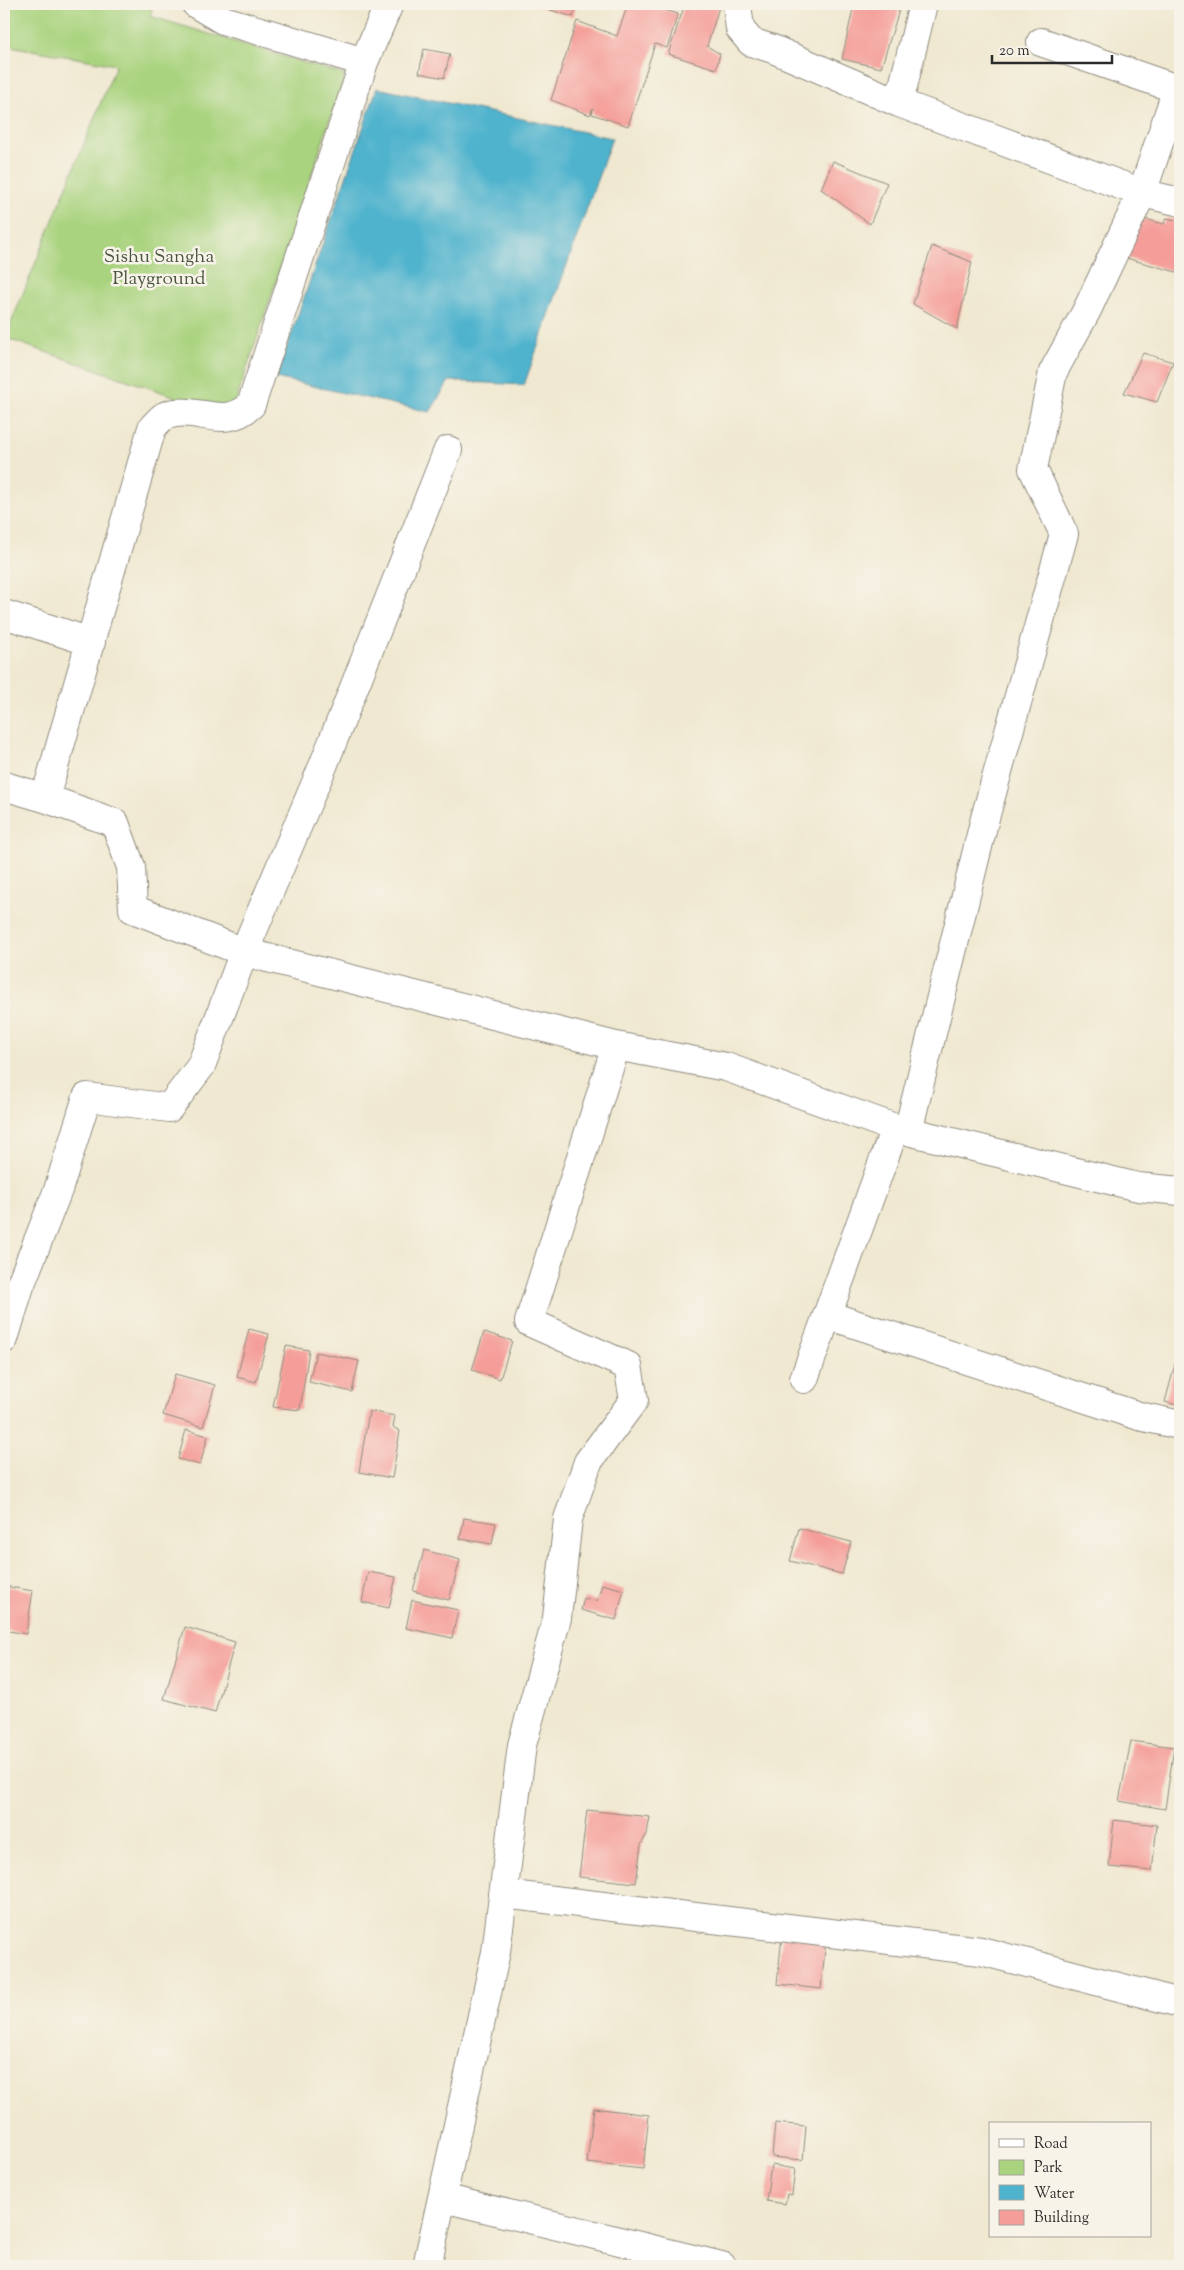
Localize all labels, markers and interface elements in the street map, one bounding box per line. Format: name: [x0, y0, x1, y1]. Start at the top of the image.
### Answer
scale bar: [992, 32, 1112, 64]
text: 20 m: [999, 41, 1030, 62]
park label: Sishu Sangha Playground: [104, 244, 214, 293]
legend: [989, 2122, 1152, 2238]
text: Road: [1034, 2134, 1068, 2155]
text: Park: [1034, 2158, 1063, 2179]
text: Water: [1034, 2184, 1075, 2205]
text: Building: [1034, 2208, 1089, 2229]

